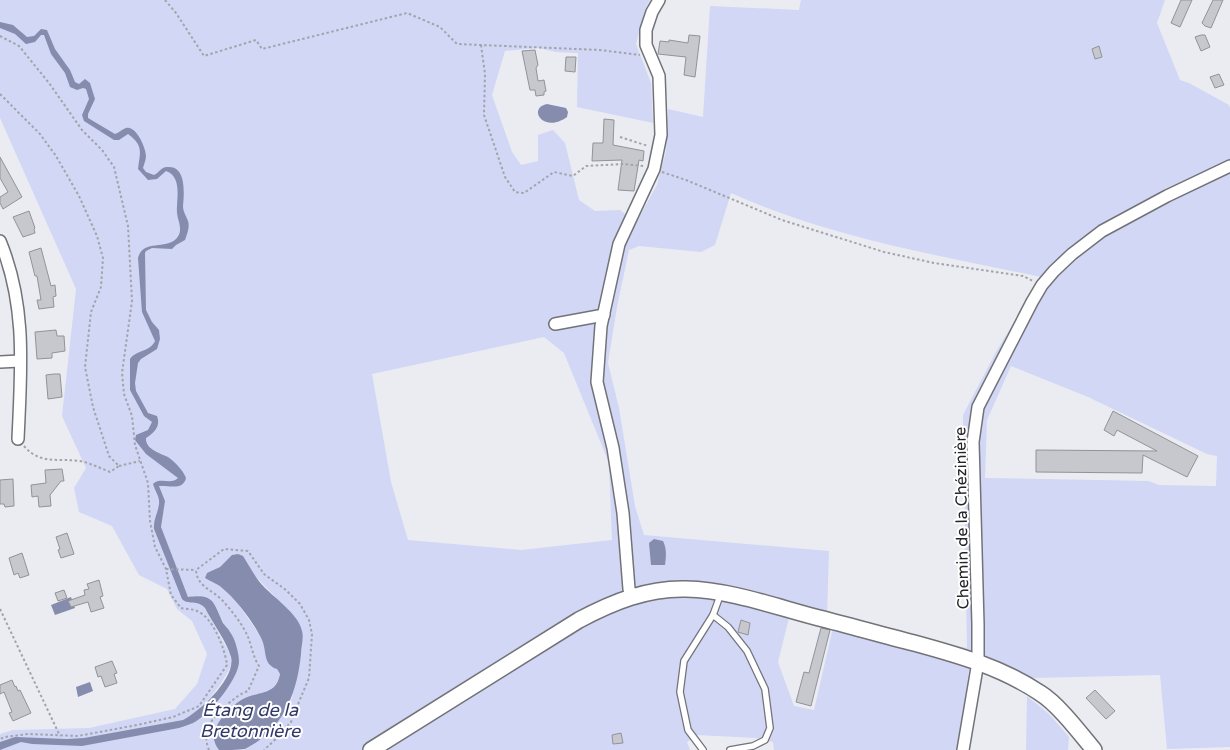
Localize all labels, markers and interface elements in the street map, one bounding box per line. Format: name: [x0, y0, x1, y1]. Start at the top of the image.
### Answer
street label: Chemin de la Chézinière: [950, 427, 974, 609]
water label: Étang de la Bretonnière: [200, 699, 301, 742]

